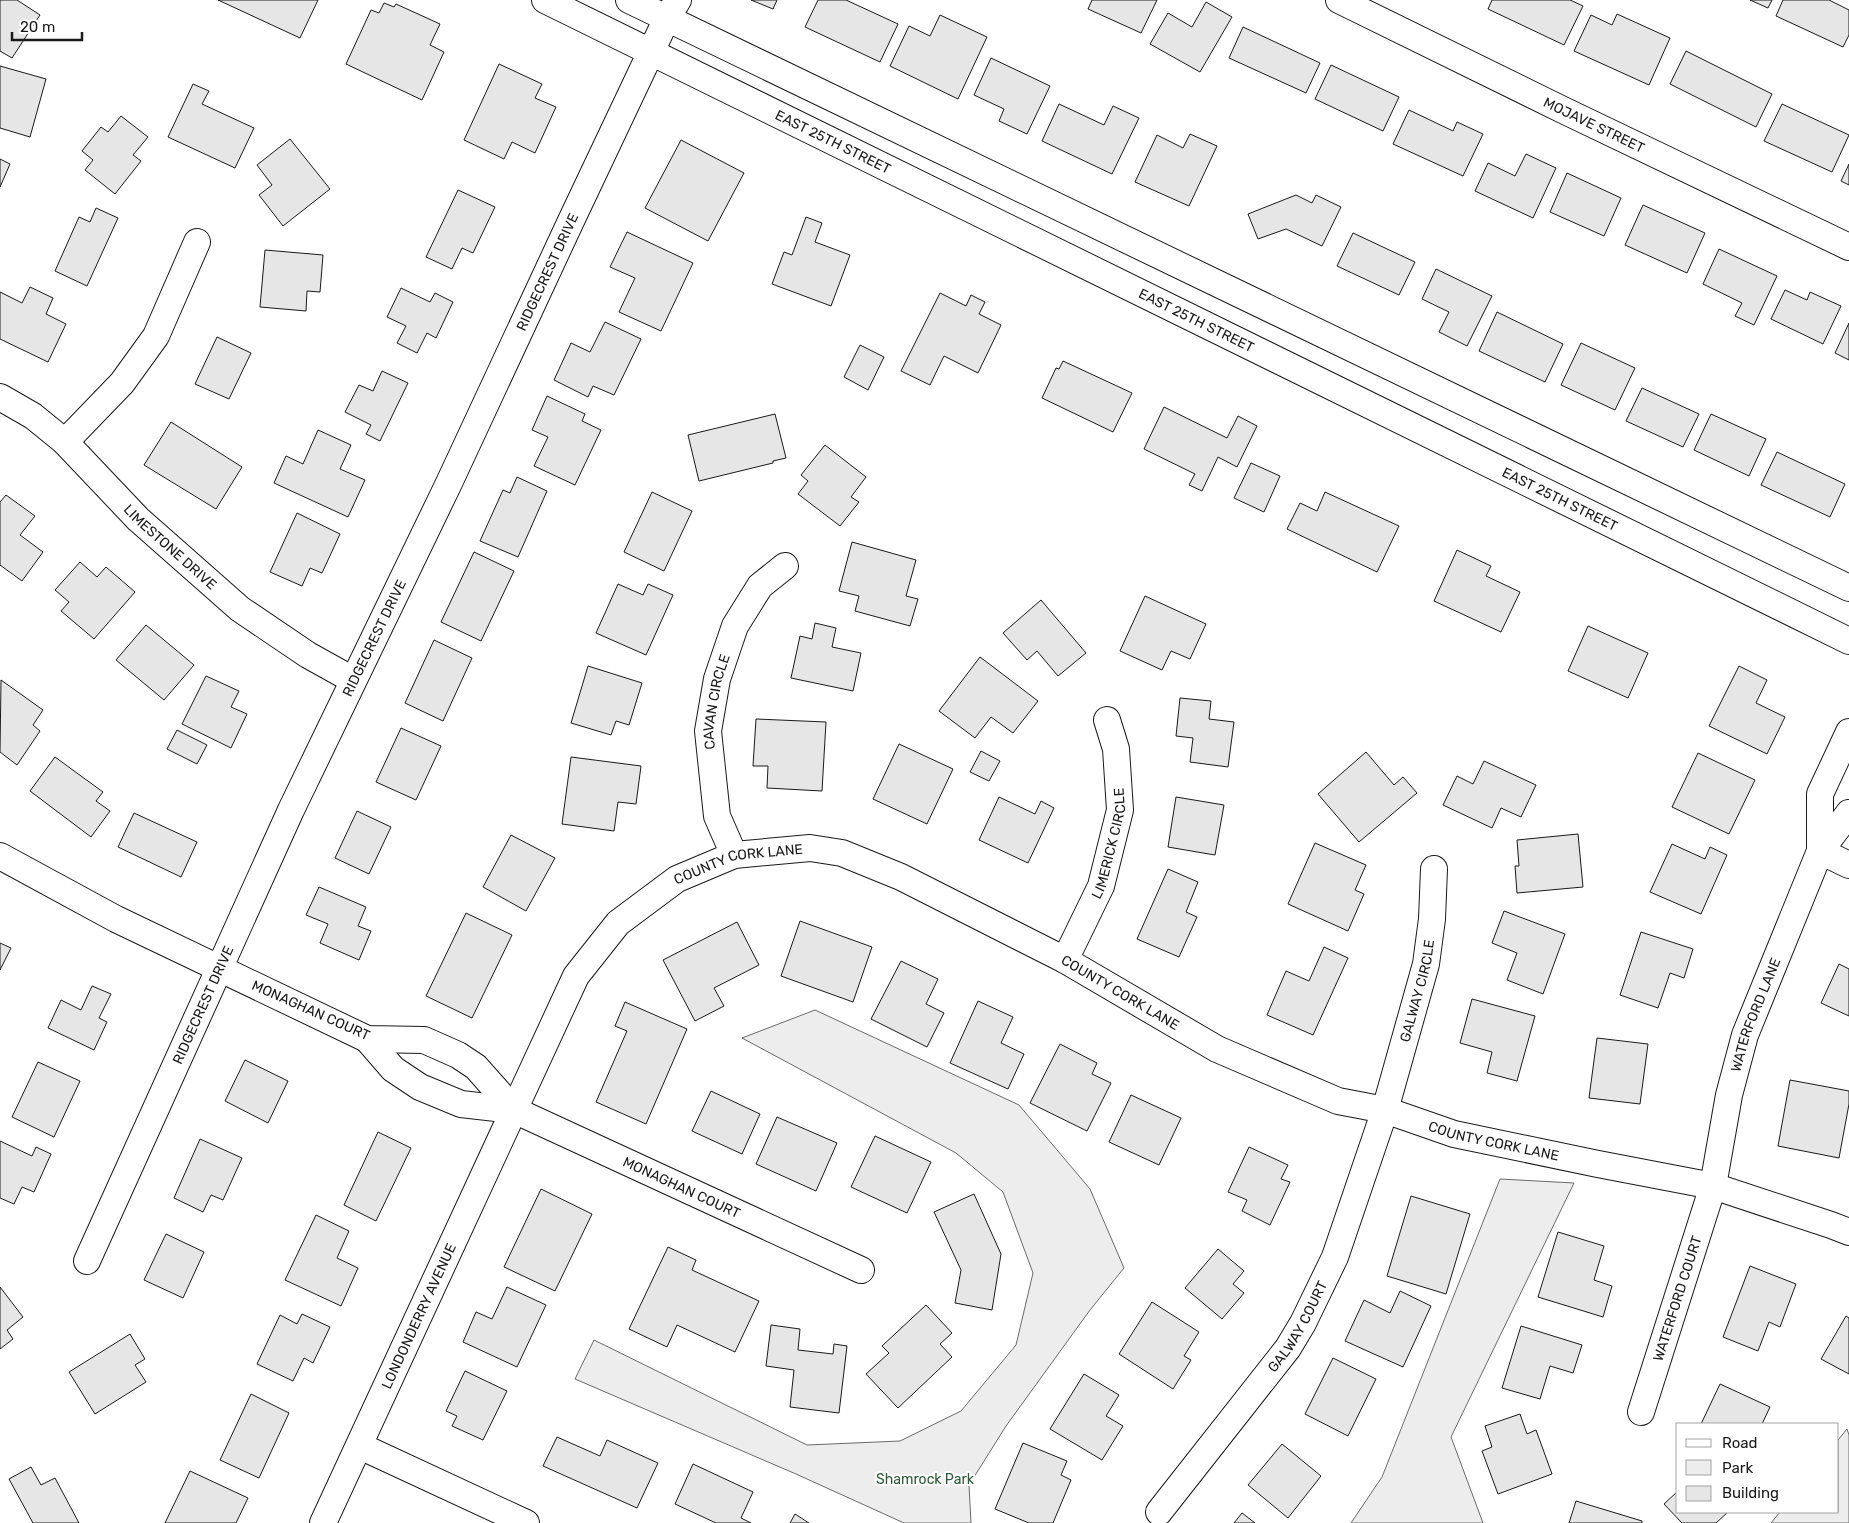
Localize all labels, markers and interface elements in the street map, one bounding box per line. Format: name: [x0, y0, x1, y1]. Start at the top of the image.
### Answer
scale bar: [12, 10, 82, 42]
text: 20 m: [20, 18, 55, 36]
street label: MOJAVE STREET: [1541, 94, 1647, 157]
street label: EAST 25TH STREET: [772, 107, 893, 178]
street label: RIDGECREST DRIVE: [513, 211, 582, 334]
street label: EAST 25TH STREET: [1136, 285, 1257, 356]
street label: EAST 25TH STREET: [1499, 464, 1620, 535]
street label: LIMESTONE DRIVE: [120, 501, 220, 593]
street label: RIDGECREST DRIVE: [339, 577, 410, 699]
street label: CAVAN CIRCLE: [700, 652, 734, 750]
street label: LIMERICK CIRCLE: [1088, 787, 1129, 902]
street label: COUNTY CORK LANE: [671, 841, 804, 888]
street label: GALWAY CIRCLE: [1396, 939, 1438, 1044]
street label: RIDGECREST DRIVE: [169, 943, 237, 1067]
street label: COUNTY CORK LANE: [1058, 952, 1182, 1034]
street label: WATERFORD LANE: [1728, 956, 1784, 1074]
street label: MONAGHAN COURT: [249, 977, 372, 1044]
street label: COUNTY CORK LANE: [1426, 1118, 1561, 1165]
street label: MONAGHAN COURT: [620, 1153, 743, 1222]
street label: WATERFORD COURT: [1650, 1234, 1706, 1364]
street label: LONDONDERRY AVENUE: [378, 1241, 460, 1392]
street label: GALWAY COURT: [1264, 1278, 1331, 1376]
legend: [1676, 1423, 1839, 1513]
text: Road: [1722, 1434, 1758, 1452]
text: Park: [1722, 1459, 1753, 1477]
park label: Shamrock Park: [876, 1471, 975, 1488]
text: Building: [1722, 1484, 1779, 1502]

